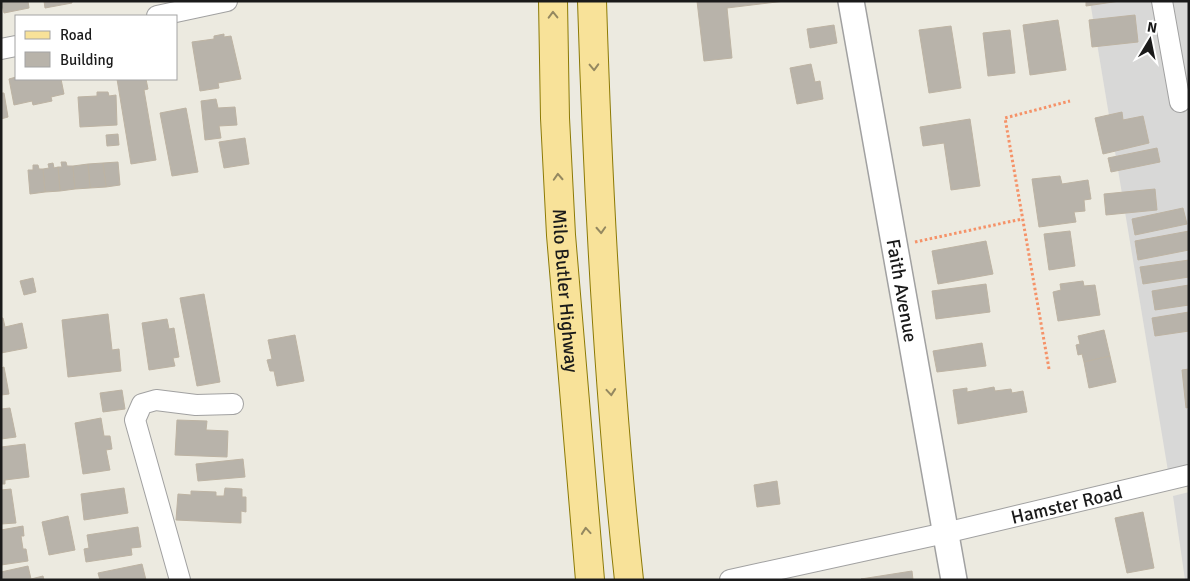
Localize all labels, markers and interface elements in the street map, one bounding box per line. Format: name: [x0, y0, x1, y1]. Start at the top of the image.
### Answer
one-way arrow: [548, 11, 558, 18]
legend: [15, 15, 178, 80]
north arrow: [1125, 15, 1175, 65]
text: N: [1146, 18, 1158, 37]
text: Road: [60, 26, 92, 44]
text: Building: [60, 51, 114, 69]
one-way arrow: [589, 64, 599, 72]
one-way arrow: [552, 173, 563, 181]
street label: Milo Butler Highway: [547, 208, 584, 374]
one-way arrow: [595, 226, 606, 234]
street label: Faith Avenue: [881, 237, 922, 344]
one-way arrow: [605, 388, 616, 396]
street label: Hamster Road: [1009, 480, 1125, 530]
one-way arrow: [581, 527, 592, 535]

